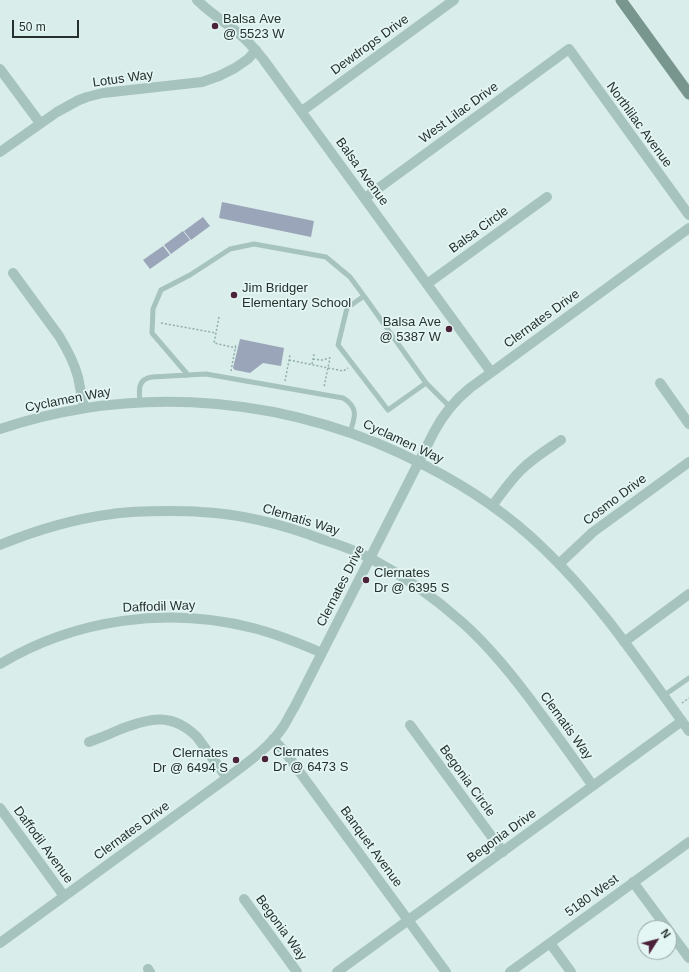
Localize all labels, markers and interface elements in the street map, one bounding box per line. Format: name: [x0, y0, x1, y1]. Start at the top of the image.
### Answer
place label: Balsa Ave @ 5523 W: [223, 11, 285, 42]
scale bar: [14, 12, 81, 38]
street label: Dewdrops Drive: [328, 12, 412, 78]
text: 50 m: [19, 20, 46, 34]
marker: Balsa Ave @ 5523 W: [210, 21, 220, 31]
street label: Lotus Way: [92, 67, 154, 91]
street label: West Lilac Drive: [417, 79, 501, 147]
street label: Northlilac Avenue: [603, 79, 675, 171]
street label: Balsa Avenue: [332, 135, 392, 209]
street label: Balsa Circle: [446, 203, 512, 257]
place label: Jim Bridger Elementary School: [242, 280, 351, 311]
street label: Clernates Drive: [501, 286, 583, 352]
marker: Jim Bridger Elementary School: [229, 290, 239, 300]
place label: Balsa Ave @ 5387 W: [379, 314, 441, 345]
marker: Balsa Ave @ 5387 W: [444, 324, 454, 334]
street label: Cyclamen Way: [24, 384, 112, 416]
street label: Cyclamen Way: [360, 417, 446, 467]
street label: Cosmo Drive: [580, 471, 650, 529]
street label: Clematis Way: [261, 501, 341, 539]
street label: Clernates Drive: [314, 543, 368, 629]
place label: Clernates Dr @ 6395 S: [374, 565, 449, 596]
marker: Clernates Dr @ 6395 S: [361, 575, 371, 585]
street label: Daffodil Way: [122, 598, 196, 616]
street label: Clematis Way: [536, 689, 596, 763]
street label: Begonia Circle: [436, 742, 498, 820]
place label: Clernates Dr @ 6473 S: [273, 744, 348, 775]
place label: Clernates Dr @ 6494 S: [153, 745, 228, 776]
marker: Clernates Dr @ 6473 S: [260, 754, 270, 764]
marker: Clernates Dr @ 6494 S: [231, 755, 241, 765]
street label: Clernates Drive: [91, 798, 173, 864]
street label: Daffodil Avenue: [10, 803, 76, 887]
street label: Banquet Avenue: [337, 804, 405, 890]
street label: Begonia Drive: [464, 806, 540, 866]
street label: 5180 West: [562, 871, 622, 921]
street label: Begonia Way: [252, 892, 310, 964]
north arrow: [637, 920, 677, 960]
text: N: [659, 927, 673, 940]

